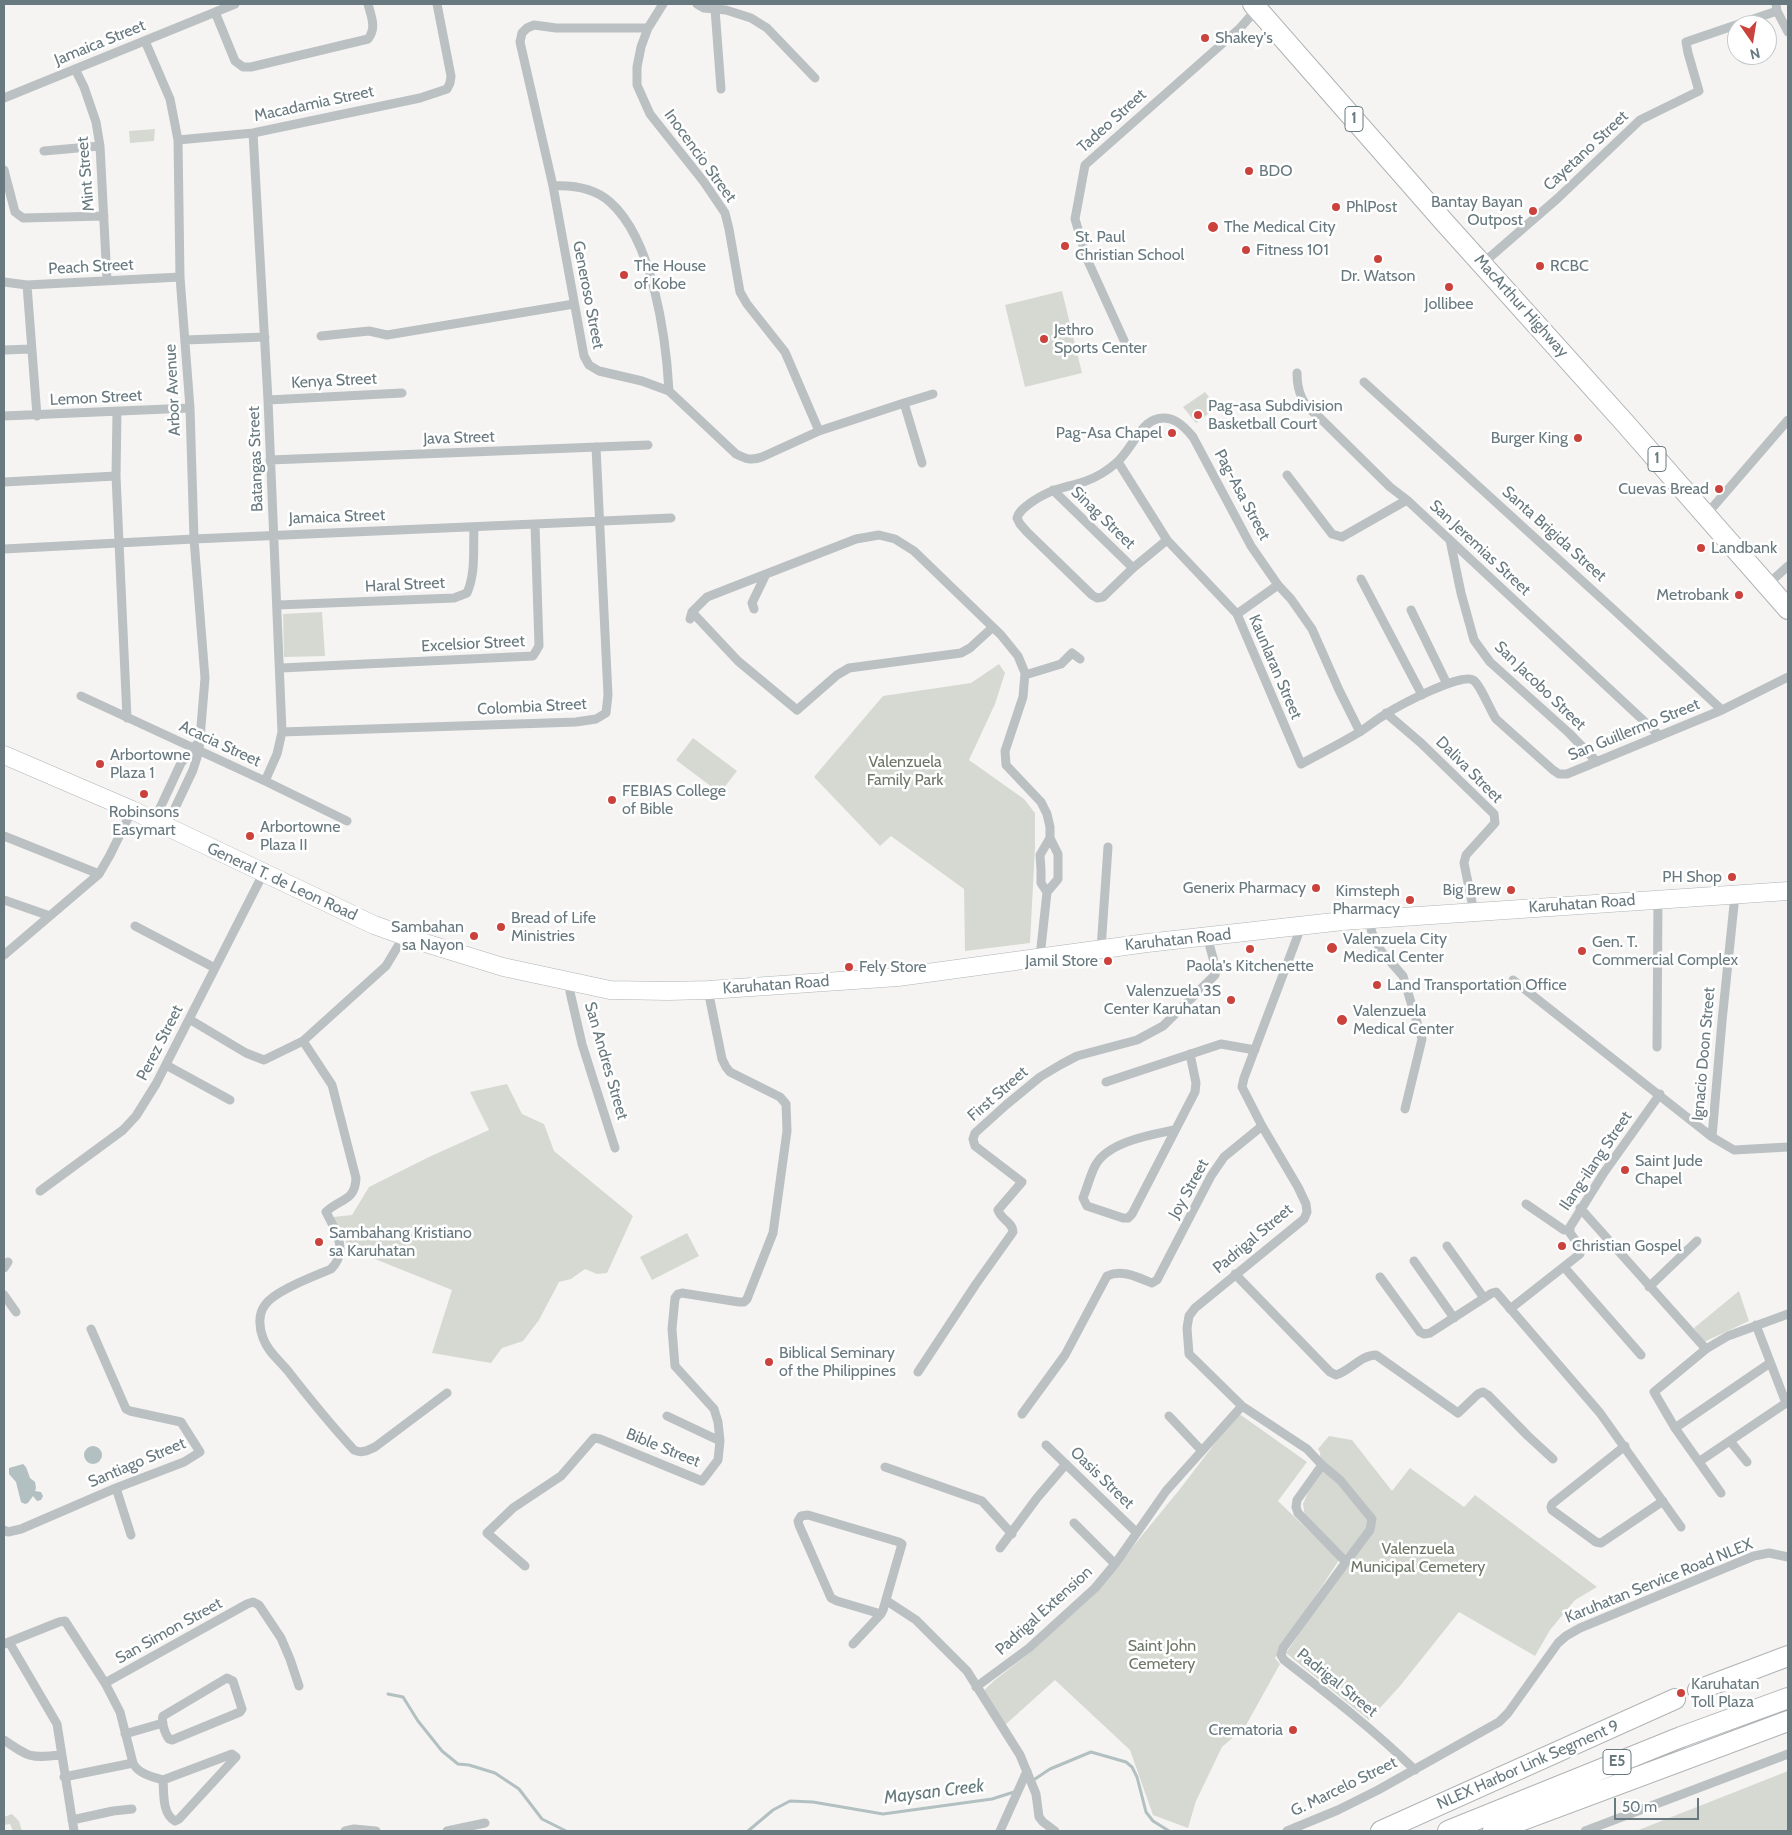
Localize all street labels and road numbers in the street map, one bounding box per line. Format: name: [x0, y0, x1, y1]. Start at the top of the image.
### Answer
street label: Jamaica Street: [52, 16, 148, 70]
street label: Macadamia Street: [252, 82, 376, 126]
street label: Tadeo Street: [1074, 85, 1150, 157]
street label: Inocencio Street: [660, 106, 740, 206]
road number: 1: [1345, 106, 1363, 132]
street label: Cayetano Street: [1540, 107, 1632, 195]
street label: Mint Street: [73, 136, 99, 212]
street label: Generoso Street: [568, 239, 608, 351]
street label: MacArthur Highway: [1470, 251, 1572, 361]
street label: Peach Street: [48, 255, 134, 279]
street label: Arbor Avenue: [161, 344, 185, 436]
street label: Kenya Street: [291, 369, 377, 393]
street label: Lemon Street: [49, 386, 143, 410]
street label: Batangas Street: [245, 406, 267, 512]
street label: Java Street: [423, 427, 495, 449]
street label: Pag-Asa Street: [1210, 446, 1274, 544]
road number: 1: [1648, 446, 1666, 472]
street label: Santa Brigida Street: [1498, 482, 1610, 586]
street label: Sinag Street: [1067, 483, 1139, 553]
street label: San Jeremias Street: [1426, 496, 1534, 600]
street label: Jamaica Street: [289, 506, 385, 528]
street label: Haral Street: [365, 573, 445, 597]
street label: Kaunlaran Street: [1244, 612, 1306, 722]
street label: Excelsior Street: [421, 632, 525, 656]
street label: San Jacobo Street: [1490, 638, 1590, 734]
street label: Colombia Street: [477, 695, 587, 719]
street label: San Guillermo Street: [1565, 695, 1703, 765]
street label: Acacia Street: [176, 717, 264, 771]
street label: Daliva Street: [1432, 733, 1506, 807]
street label: General T. de Leon Road: [204, 839, 360, 925]
street label: Karuhatan Road: [1528, 891, 1636, 917]
street label: Karuhatan Road: [1124, 925, 1232, 955]
street label: Karuhatan Road: [722, 972, 830, 998]
street label: Ignacio Doon Street: [1689, 986, 1719, 1122]
street label: San Andres Street: [580, 1000, 632, 1122]
street label: Perez Street: [133, 1002, 187, 1084]
street label: First Street: [964, 1063, 1032, 1125]
street label: Ilang-ilang Street: [1556, 1108, 1636, 1214]
street label: Joy Street: [1165, 1156, 1213, 1222]
street label: Padrigal Street: [1209, 1200, 1297, 1278]
street label: Bible Street: [623, 1424, 703, 1472]
street label: Santiago Street: [85, 1434, 189, 1492]
street label: Oasis Street: [1066, 1443, 1138, 1513]
street label: Karuhatan Service Road NLEX: [1562, 1535, 1756, 1627]
street label: Padrigal Extension: [992, 1563, 1096, 1659]
street label: San Simon Street: [112, 1594, 226, 1668]
street label: Padrigal Street: [1293, 1645, 1381, 1721]
street label: NLEX Harbor Link Segment 9: [1434, 1716, 1622, 1814]
road number: E5: [1603, 1750, 1631, 1774]
street label: G. Marcelo Street: [1288, 1753, 1400, 1821]

